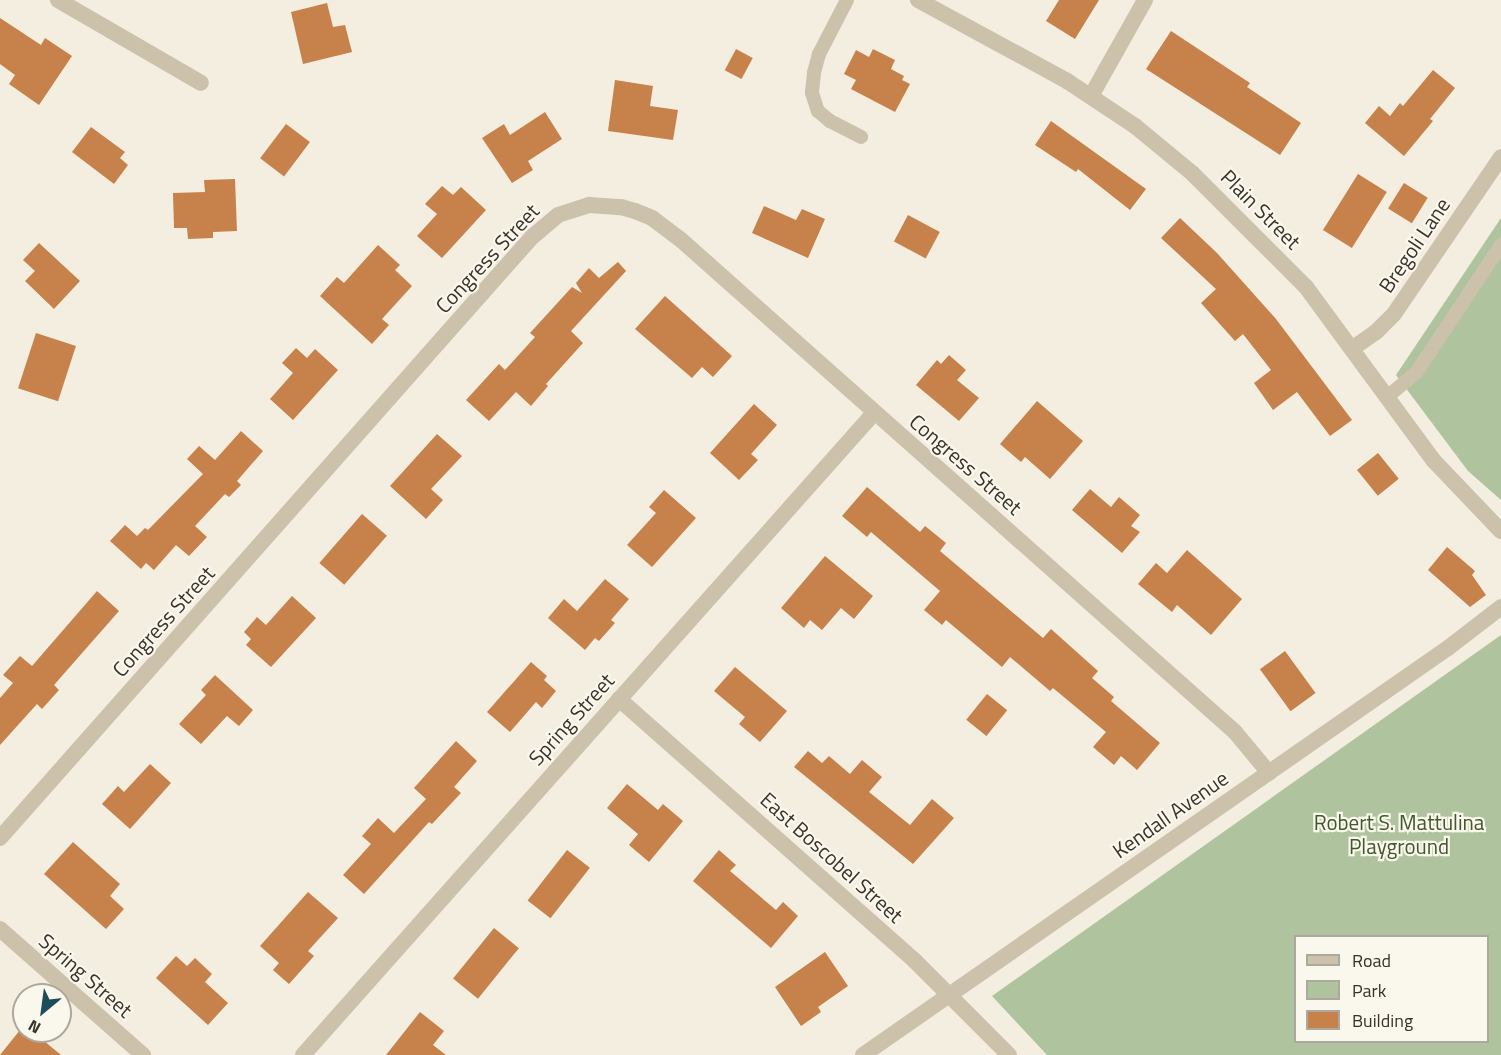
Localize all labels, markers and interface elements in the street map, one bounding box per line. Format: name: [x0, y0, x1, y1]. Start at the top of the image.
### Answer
street label: Plain Street: [1216, 164, 1306, 254]
street label: Bregoli Lane: [1373, 193, 1455, 297]
street label: Congress Street: [430, 198, 544, 318]
street label: Congress Street: [905, 408, 1027, 520]
street label: Congress Street: [107, 560, 219, 682]
street label: Spring Street: [523, 668, 619, 770]
street label: Kendall Avenue: [1107, 765, 1233, 863]
street label: East Boscobel Street: [756, 786, 908, 928]
park label: Robert S. Mattulina Playground: [1314, 809, 1484, 859]
street label: Spring Street: [34, 928, 138, 1022]
legend: [1294, 935, 1489, 1043]
text: Road: [1352, 947, 1391, 974]
text: Park: [1352, 977, 1386, 1004]
north arrow: [12, 983, 72, 1043]
text: Building: [1352, 1007, 1413, 1034]
text: N: [24, 1014, 45, 1040]

